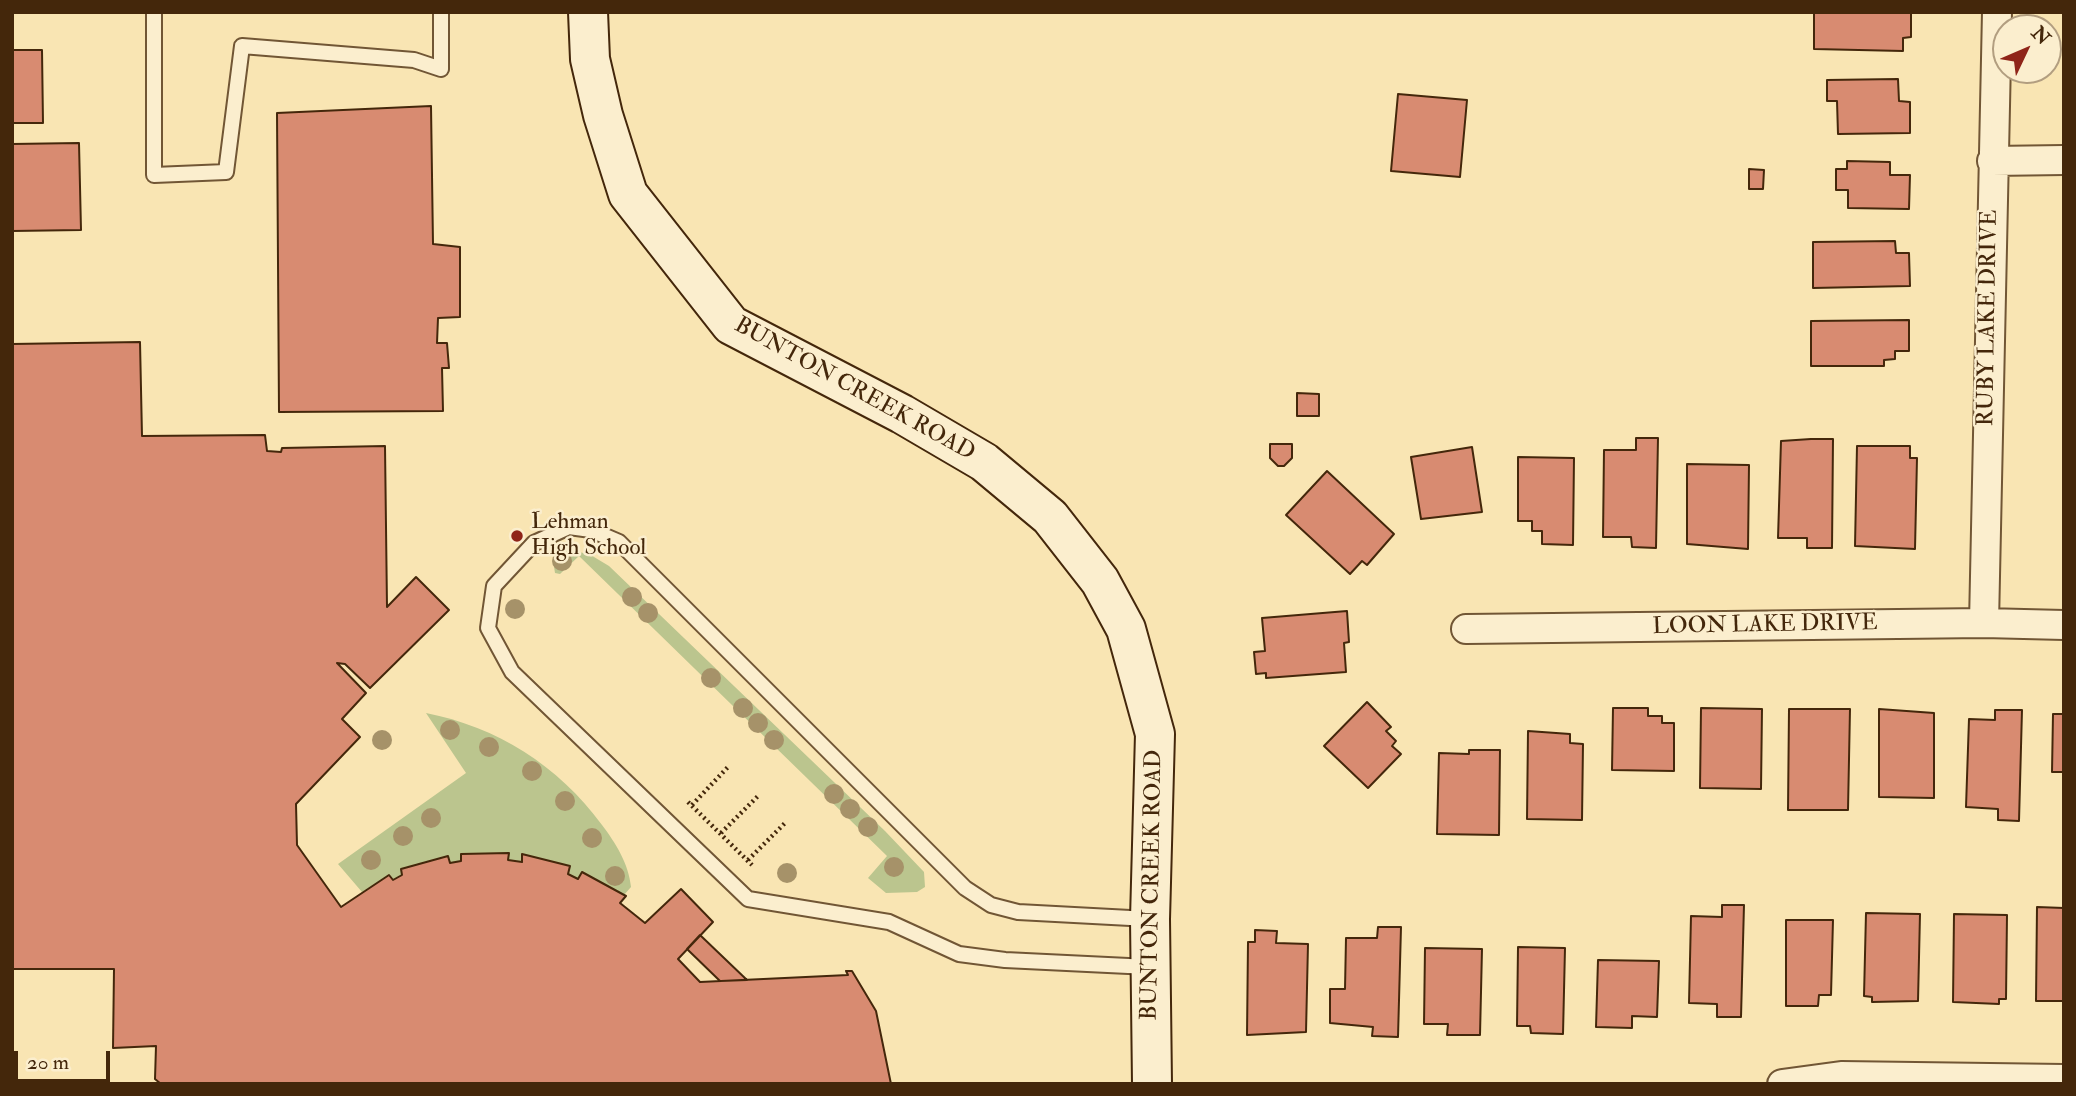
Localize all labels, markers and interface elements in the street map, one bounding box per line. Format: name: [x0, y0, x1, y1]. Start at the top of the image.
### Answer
north arrow: [1992, 14, 2062, 84]
text: N: [2026, 21, 2055, 50]
street label: RUBY LAKE DRIVE: [1973, 209, 2005, 427]
street label: BUNTON CREEK ROAD: [729, 312, 979, 468]
place label: Lehman High School: [531, 509, 646, 563]
marker: Lehman High School: [509, 528, 525, 544]
street label: LOON LAKE DRIVE: [1652, 610, 1878, 642]
street label: BUNTON CREEK ROAD: [1137, 749, 1169, 1021]
scale bar: [18, 1036, 114, 1080]
text: 20 m: [27, 1049, 69, 1076]

